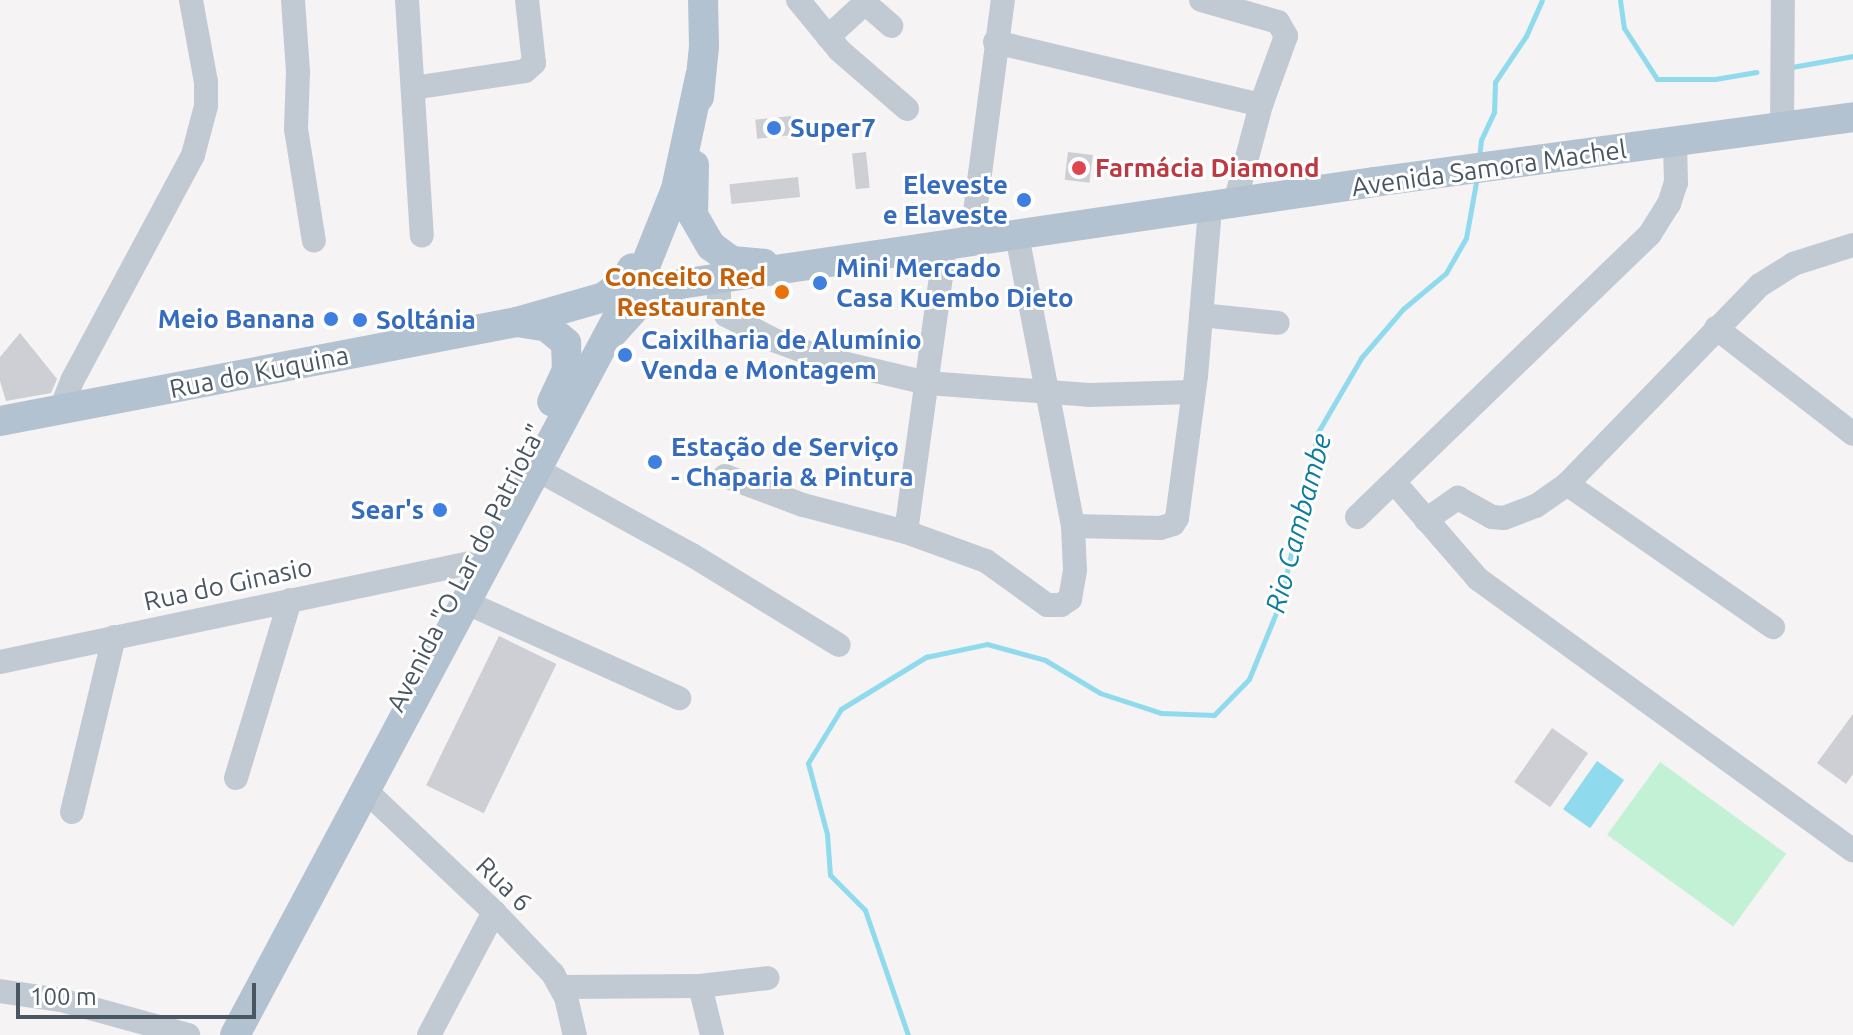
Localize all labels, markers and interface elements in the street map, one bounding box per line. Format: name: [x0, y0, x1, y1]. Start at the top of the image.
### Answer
place label: Super7: [790, 112, 876, 144]
marker: Super7: [765, 119, 783, 137]
street label: Avenida Samora Machel: [1350, 133, 1628, 203]
place label: Farmácia Diamond: [1095, 152, 1320, 184]
marker: Farmácia Diamond: [1070, 159, 1088, 177]
place label: Eleveste e Elaveste: [883, 169, 1008, 230]
marker: Eleveste e Elaveste: [1015, 191, 1033, 209]
place label: Mini Mercado Casa Kuembo Dieto: [836, 252, 1074, 314]
place label: Conceito Red Restaurante: [605, 261, 766, 322]
marker: Mini Mercado Casa Kuembo Dieto: [811, 274, 829, 292]
marker: Conceito Red Restaurante: [773, 283, 791, 301]
place label: Meio Banana: [158, 303, 315, 335]
place label: Soltánia: [376, 304, 476, 336]
marker: Meio Banana: [322, 310, 340, 328]
marker: Soltánia: [351, 311, 369, 329]
place label: Caixilharia de Alumínio Venda e Montagem: [641, 324, 922, 386]
street label: Rua do Kuquina: [167, 339, 351, 405]
marker: Caixilharia de Alumínio Venda e Montagem: [616, 346, 634, 364]
street label: Avenida "O Lar do Patriota": [380, 419, 552, 717]
water label: Rio Cambambe: [1258, 430, 1338, 616]
place label: Estação de Serviço - Chaparia & Pintura: [671, 431, 914, 492]
marker: Estação de Serviço - Chaparia & Pintura: [646, 453, 664, 471]
place label: Sear's: [351, 494, 424, 526]
marker: Sear's: [431, 501, 449, 519]
street label: Rua do Ginasio: [141, 551, 315, 617]
street label: Rua 6: [470, 850, 538, 918]
scale bar: [20, 967, 260, 1017]
text: 100 m: [30, 983, 97, 1010]

